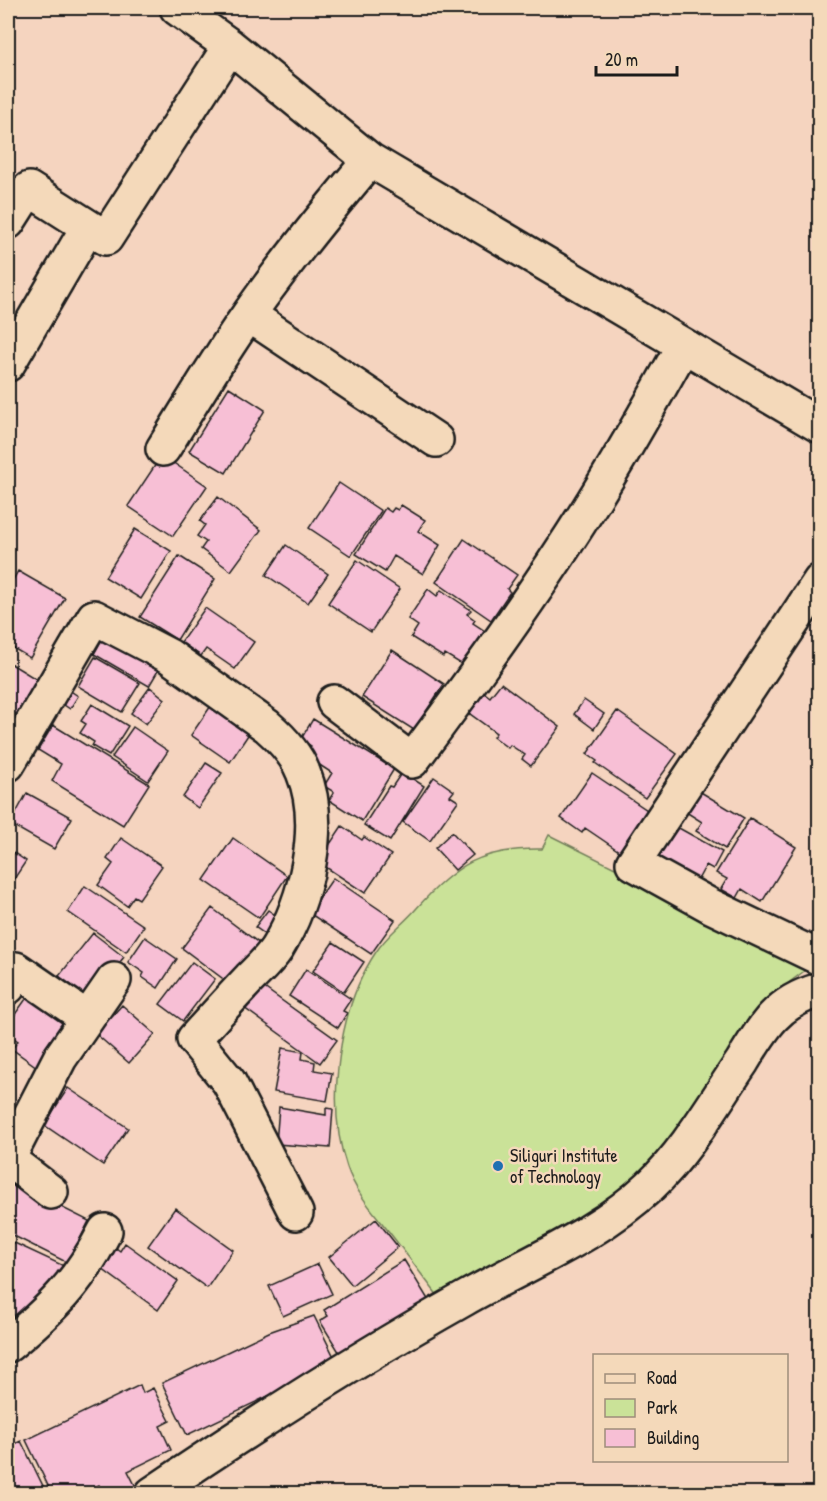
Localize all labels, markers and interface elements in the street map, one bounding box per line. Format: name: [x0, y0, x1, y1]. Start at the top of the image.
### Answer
scale bar: [596, 39, 677, 77]
text: 20 m: [605, 47, 638, 72]
place label: Siliguri Institute of Technology: [510, 1143, 618, 1189]
marker: Siliguri Institute of Technology: [491, 1159, 505, 1173]
legend: [593, 1354, 788, 1462]
text: Road: [647, 1365, 677, 1390]
text: Park: [647, 1395, 678, 1420]
text: Building: [647, 1425, 699, 1450]

